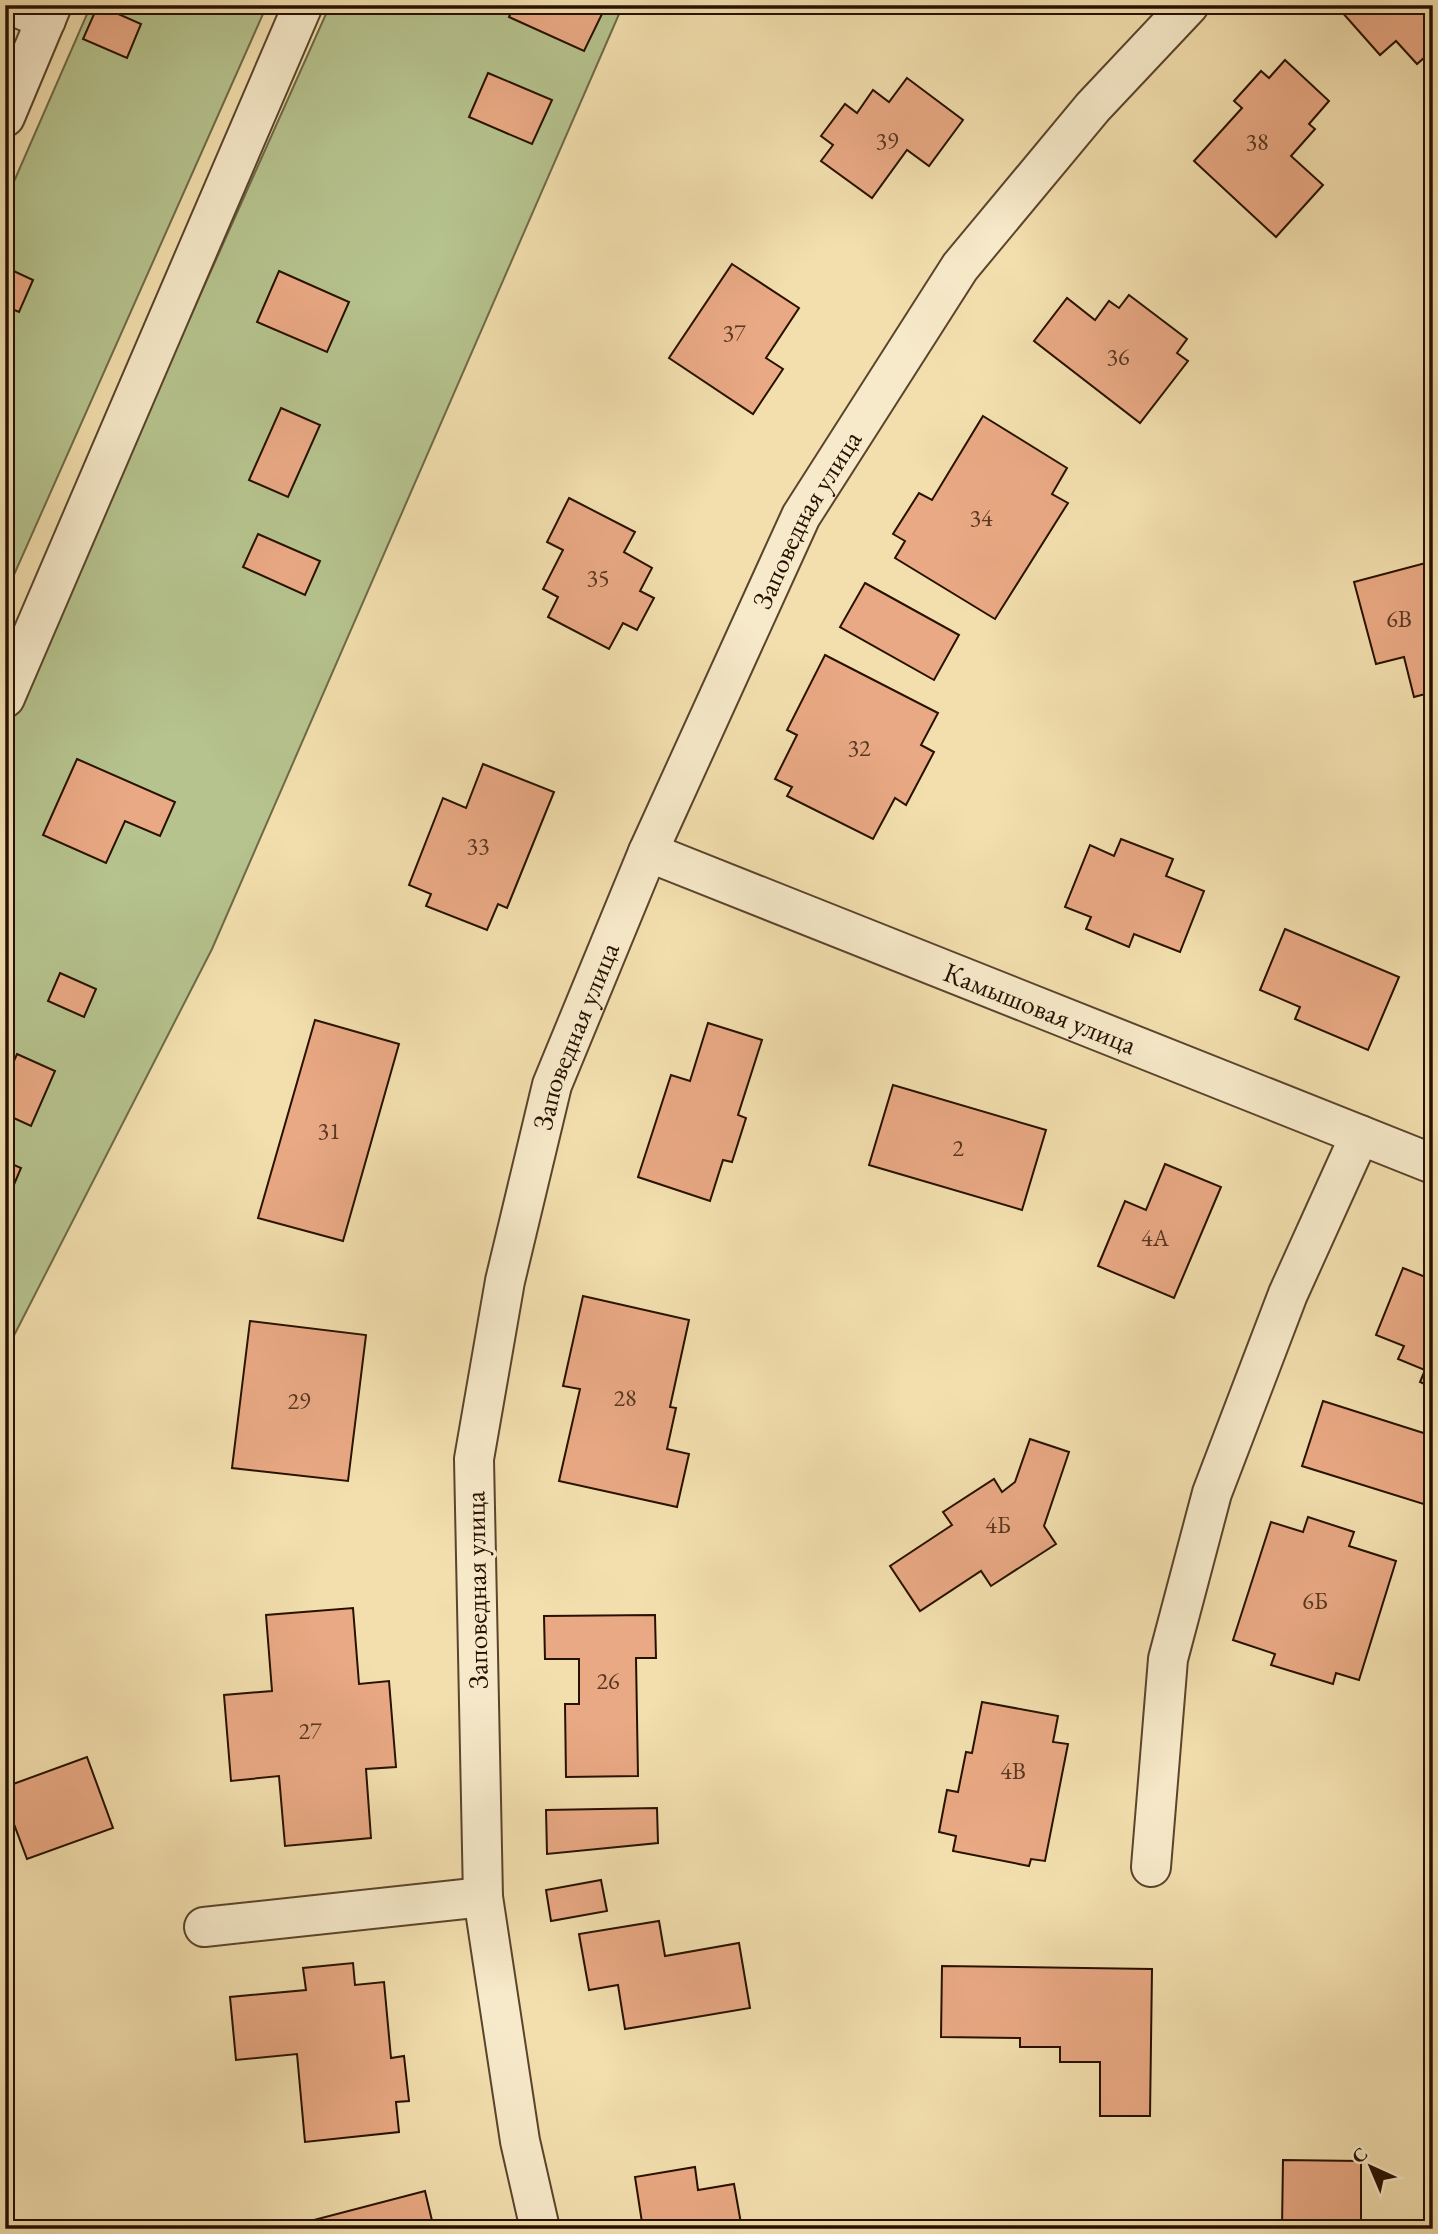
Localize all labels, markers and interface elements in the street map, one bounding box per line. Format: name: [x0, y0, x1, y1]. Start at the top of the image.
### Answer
house number: 39: [875, 125, 899, 156]
house number: 38: [1245, 126, 1269, 157]
house number: 37: [722, 317, 746, 348]
house number: 36: [1106, 341, 1130, 372]
street label: Заповедная улица: [743, 423, 870, 614]
house number: 34: [969, 502, 993, 533]
house number: 35: [586, 562, 610, 593]
house number: 6В: [1386, 603, 1412, 634]
house number: 32: [847, 732, 871, 763]
house number: 33: [466, 830, 490, 861]
street label: Заповедная улица: [524, 936, 627, 1133]
street label: Камышовая улица: [939, 953, 1142, 1063]
house number: 31: [317, 1115, 341, 1146]
house number: 2: [952, 1132, 964, 1163]
house number: 4А: [1141, 1222, 1169, 1253]
house number: 28: [613, 1382, 637, 1413]
house number: 29: [287, 1385, 311, 1416]
street label: Заповедная улица: [456, 1490, 496, 1689]
house number: 4Б: [985, 1509, 1011, 1540]
house number: 6Б: [1302, 1585, 1328, 1616]
house number: 26: [596, 1665, 620, 1696]
house number: 27: [298, 1715, 322, 1746]
house number: 4В: [1000, 1755, 1026, 1786]
north arrow: [1336, 2132, 1406, 2202]
text: С: [1346, 2141, 1373, 2169]

